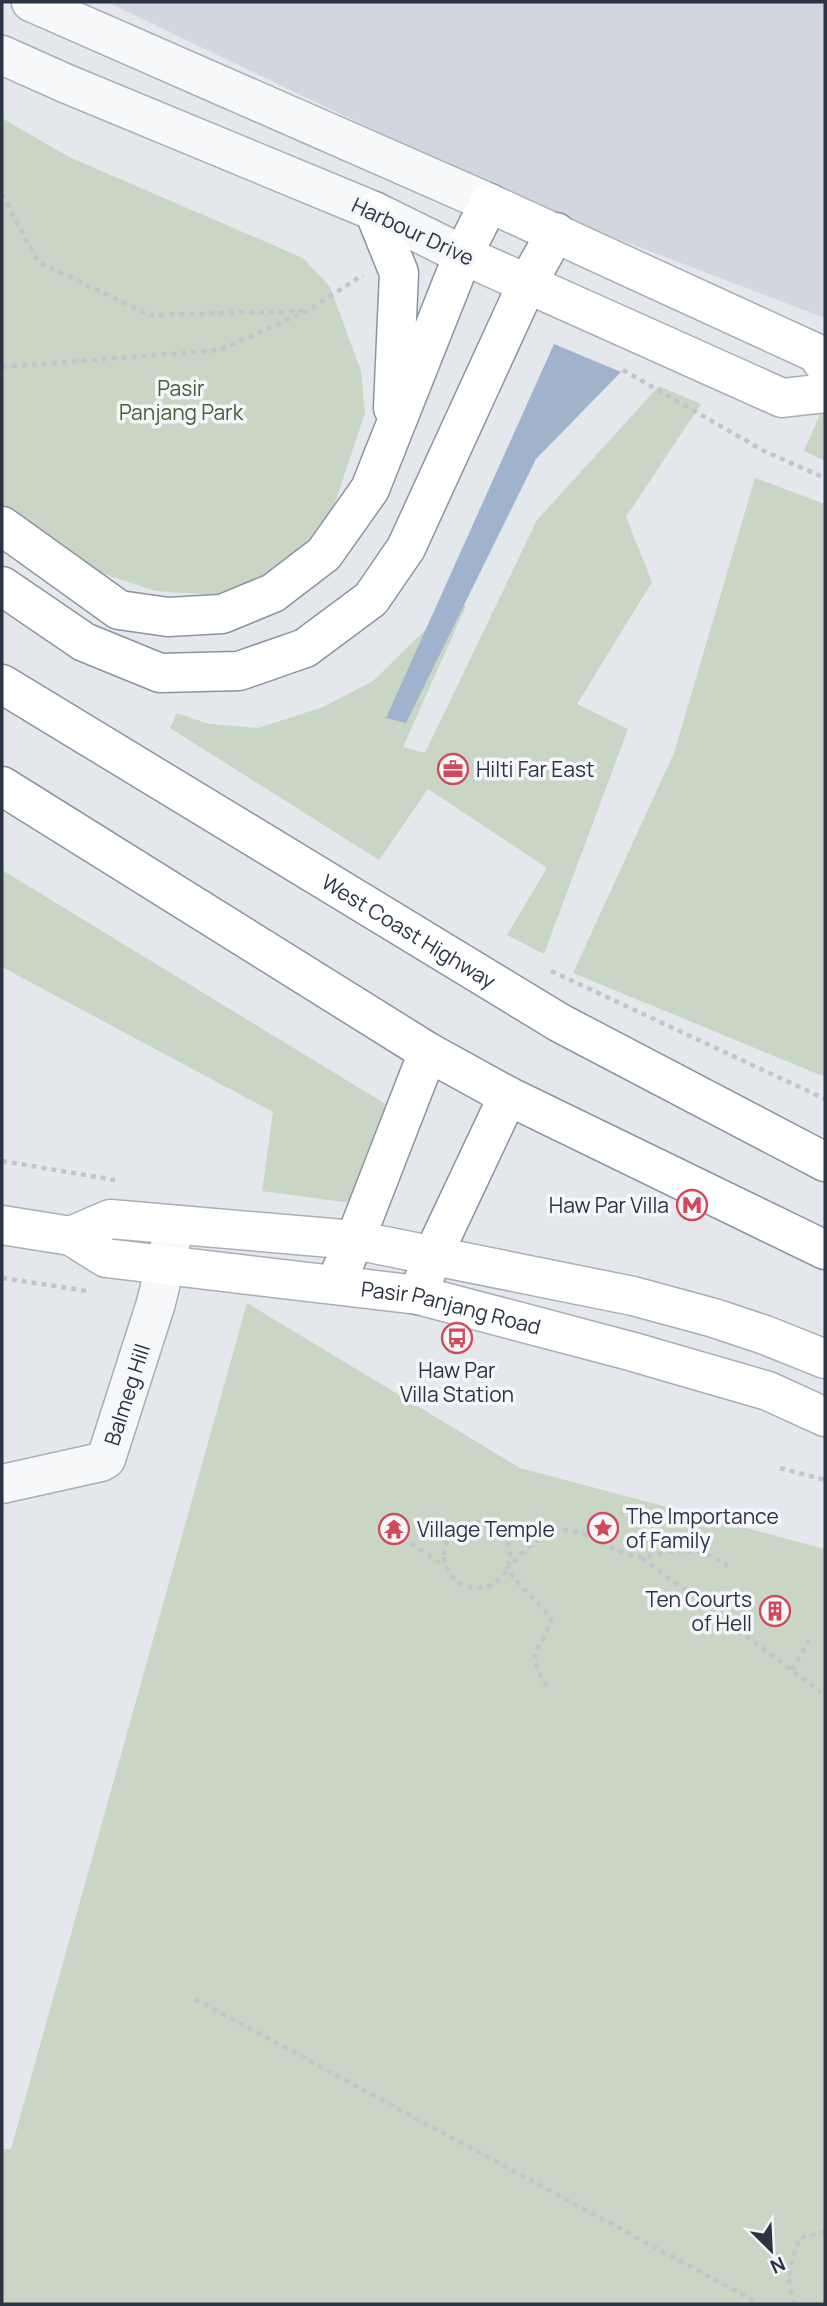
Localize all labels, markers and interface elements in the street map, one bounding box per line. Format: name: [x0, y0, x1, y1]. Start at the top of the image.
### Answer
street label: Harbour Drive: [347, 190, 479, 272]
park label: Pasir Panjang Park: [119, 374, 244, 426]
office icon: Hilti Far East: [436, 752, 470, 786]
place label: Hilti Far East: [476, 755, 594, 783]
street label: West Coast Highway: [317, 868, 501, 995]
metro station icon: Haw Par Villa: [675, 1188, 709, 1222]
place label: Haw Par Villa: [549, 1191, 669, 1219]
street label: Pasir Panjang Road: [359, 1274, 544, 1341]
bus stop icon: Haw Par Villa Station: [440, 1321, 474, 1355]
street label: Balmeg Hill: [97, 1340, 156, 1449]
place label: Haw Par Villa Station: [400, 1356, 514, 1408]
place label: The Importance of Family: [626, 1502, 779, 1554]
place icon: The Importance of Family: [586, 1511, 620, 1545]
temple icon: Village Temple: [377, 1512, 411, 1546]
place label: Village Temple: [417, 1515, 555, 1543]
place label: Ten Courts of Hell: [646, 1585, 752, 1637]
building icon: Ten Courts of Hell: [758, 1594, 792, 1628]
north arrow: [736, 2215, 806, 2285]
text: N: [766, 2251, 789, 2280]

